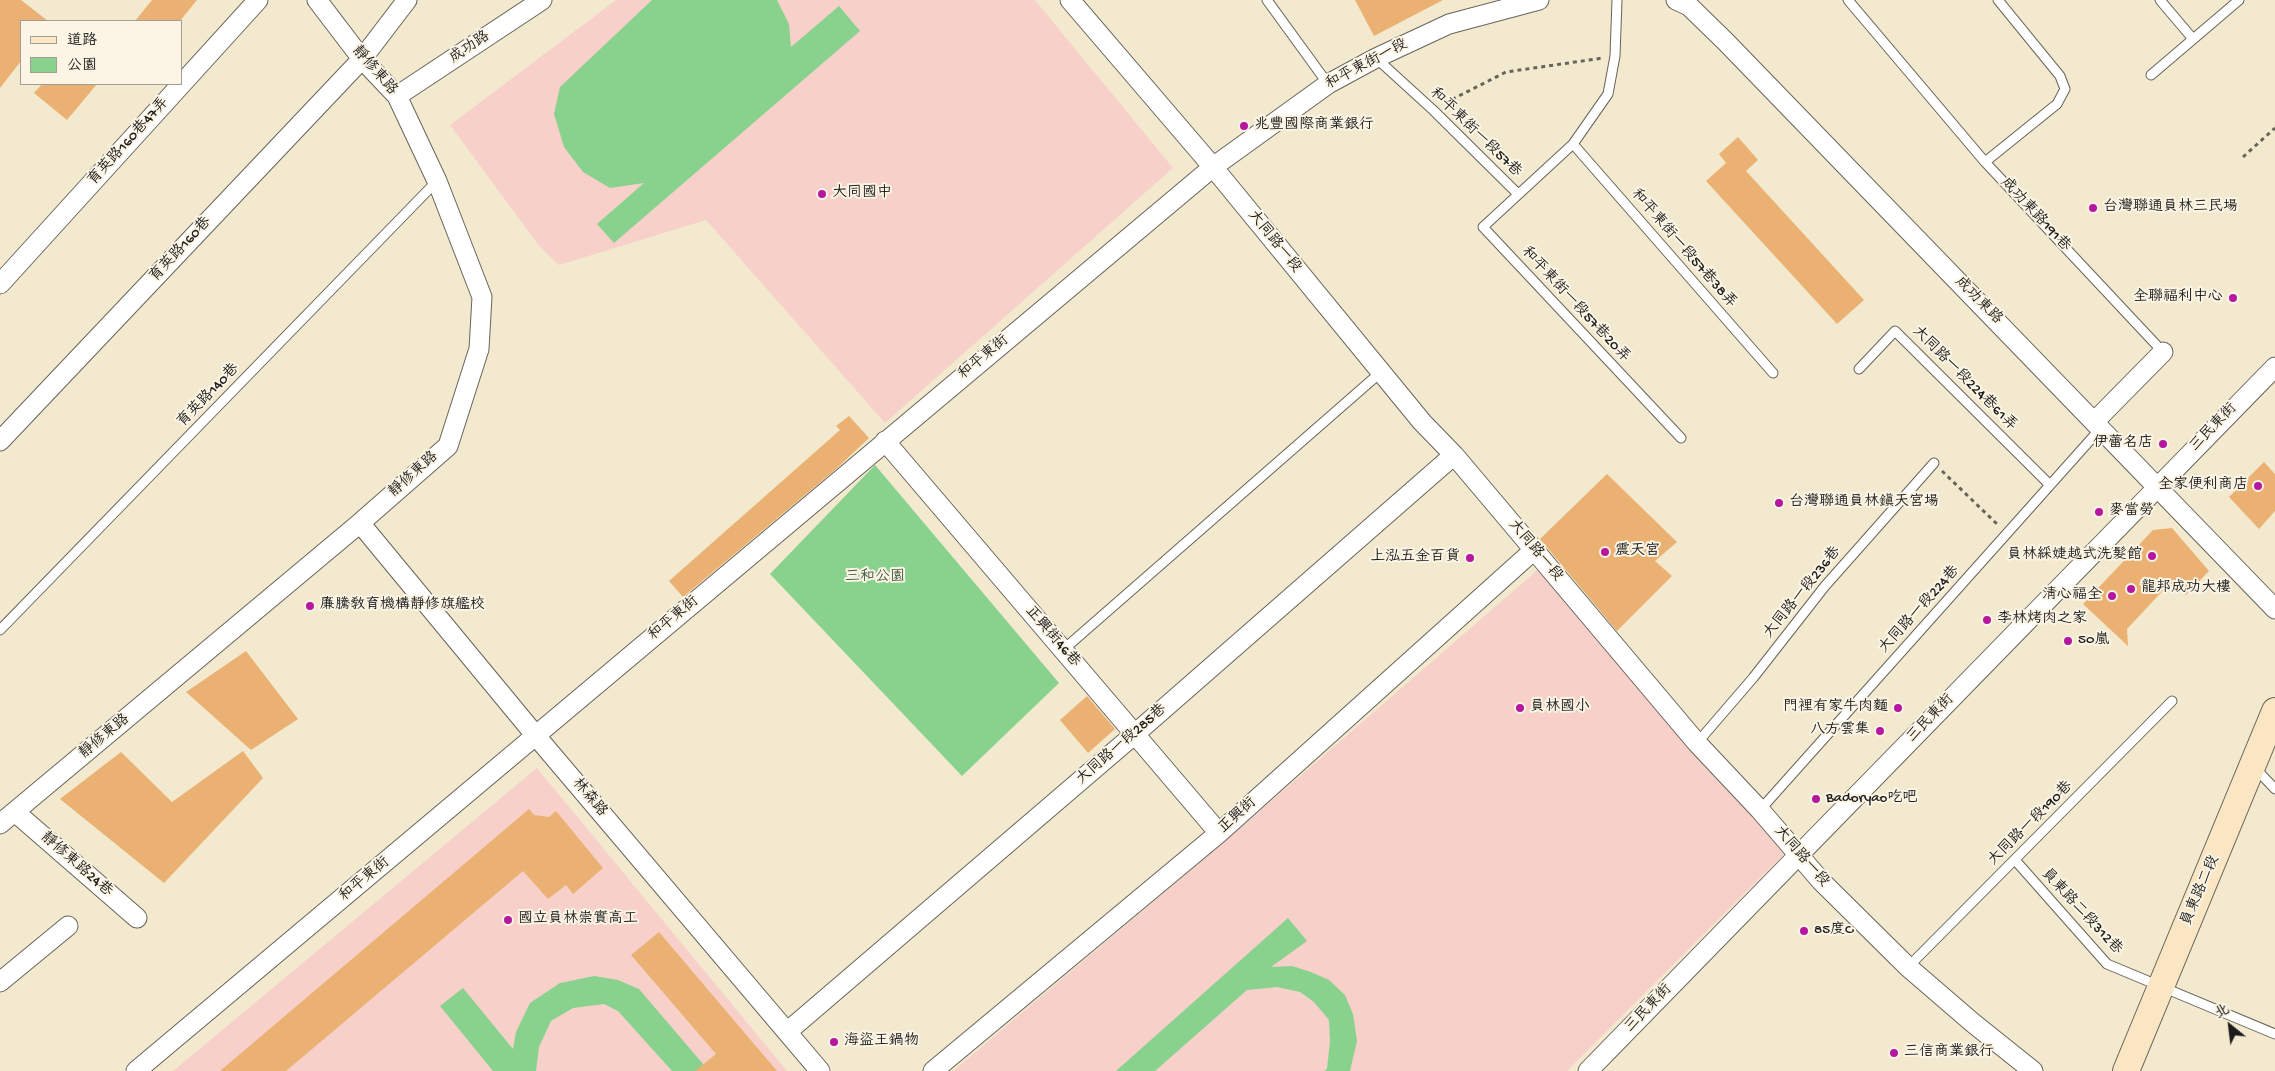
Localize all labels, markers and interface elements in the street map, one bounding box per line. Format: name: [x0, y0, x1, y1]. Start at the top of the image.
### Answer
legend: [20, 20, 182, 85]
street label: 成功路: [446, 28, 494, 68]
text: 道路: [67, 32, 97, 50]
street label: 和平東街一段: [1323, 36, 1411, 94]
street label: 靜修東路: [348, 42, 400, 100]
text: 公園: [67, 57, 97, 75]
street label: 和平東街一段57巷: [1425, 85, 1525, 181]
street label: 育英路160巷47弄: [85, 94, 173, 190]
place label: 兆豐國際商業銀行: [1254, 117, 1374, 135]
marker: 兆豐國際商業銀行: [1238, 120, 1250, 132]
street label: 成功東路191巷: [1996, 174, 2074, 256]
place label: 大同國中: [832, 185, 892, 203]
street label: 和平東街一段57巷38弄: [1626, 186, 1740, 312]
marker: 大同國中: [816, 188, 828, 200]
place label: 台灣聯通員林三民場: [2103, 199, 2238, 217]
marker: 台灣聯通員林三民場: [2087, 202, 2099, 214]
street label: 大同路一段: [1243, 207, 1305, 277]
street label: 育英路160巷: [146, 214, 216, 286]
street label: 和平東街一段57巷20弄: [1517, 243, 1633, 367]
street label: 成功東路: [1950, 273, 2006, 329]
place label: 全聯福利中心: [2133, 289, 2223, 307]
marker: 全聯福利中心: [2227, 292, 2239, 304]
street label: 大同路一段224巷61弄: [1908, 323, 2020, 435]
street label: 和平東街: [955, 332, 1013, 384]
street label: 育英路140巷: [174, 360, 244, 432]
street label: 三民東街: [2187, 400, 2241, 456]
place label: 伊蕾名店: [2093, 435, 2153, 453]
marker: 伊蕾名店: [2157, 438, 2169, 450]
street label: 靜修東路: [386, 448, 442, 502]
place label: 全家便利商店: [2158, 477, 2248, 495]
marker: 全家便利商店: [2252, 480, 2264, 492]
place label: 台灣聯通員林鎮天宮場: [1789, 494, 1939, 512]
marker: 台灣聯通員林鎮天宮場: [1773, 497, 1785, 509]
place label: 麥當勞: [2109, 503, 2154, 521]
marker: 麥當勞: [2093, 506, 2105, 518]
street label: 大同路一段: [1504, 516, 1566, 586]
place label: 震天宮: [1615, 543, 1660, 561]
street label: 大同路一段236巷: [1761, 544, 1845, 642]
marker: 震天宮: [1599, 546, 1611, 558]
place label: 員林綵婕越式洗髮館: [2007, 547, 2142, 565]
place label: 上泓五金百貨: [1370, 549, 1460, 567]
marker: 員林綵婕越式洗髮館: [2146, 550, 2158, 562]
marker: 上泓五金百貨: [1464, 552, 1476, 564]
street label: 大同路一段224巷: [1876, 562, 1964, 658]
park label: 三和公園: [845, 569, 905, 587]
place label: 龍邦成功大樓: [2141, 580, 2231, 598]
marker: 龍邦成功大樓: [2125, 583, 2137, 595]
place label: 清心福全: [2042, 587, 2102, 605]
marker: 清心福全: [2106, 590, 2118, 602]
street label: 和平東街: [645, 593, 703, 645]
place label: 廉騰教育機構靜修旗艦校: [320, 597, 485, 615]
marker: 廉騰教育機構靜修旗艦校: [304, 600, 316, 612]
street label: 正興街46巷: [1021, 603, 1083, 671]
place label: 李林烤肉之家: [1997, 611, 2087, 629]
marker: 李林烤肉之家: [1981, 614, 1993, 626]
place label: 50嵐: [2078, 632, 2109, 650]
marker: 50嵐: [2062, 635, 2074, 647]
street label: 三民東街: [1904, 691, 1958, 747]
place label: 員林國小: [1530, 699, 1590, 717]
place label: 門裡有家牛肉麵: [1783, 699, 1888, 717]
street label: 大同路一段285巷: [1073, 701, 1171, 789]
marker: 員林國小: [1514, 702, 1526, 714]
marker: 門裡有家牛肉麵: [1892, 702, 1904, 714]
street label: 靜修東路: [76, 711, 134, 763]
place label: 八方雲集: [1810, 722, 1870, 740]
marker: 八方雲集: [1874, 725, 1886, 737]
street label: 林森路: [568, 775, 610, 821]
street label: 大同路一段190巷: [1985, 778, 2077, 870]
place label: Badoryao吃吧: [1826, 790, 1917, 808]
marker: Badoryao吃吧: [1810, 793, 1822, 805]
street label: 正興街: [1215, 794, 1261, 838]
street label: 大同路一段: [1770, 823, 1832, 891]
street label: 靜修東路24巷: [36, 829, 116, 901]
street label: 員東路二段: [2178, 853, 2224, 929]
street label: 和平東街: [336, 854, 394, 906]
street label: 員東路二段312巷: [2037, 865, 2125, 959]
place label: 國立員林崇實高工: [518, 911, 638, 929]
marker: 國立員林崇實高工: [502, 914, 514, 926]
place label: 85度C: [1814, 922, 1853, 940]
marker: 85度C: [1798, 925, 1810, 937]
street label: 三民東街: [1622, 981, 1676, 1037]
north arrow: [2205, 1001, 2255, 1051]
text: 北: [2212, 1002, 2233, 1023]
place label: 海盜王鍋物: [844, 1033, 919, 1051]
marker: 海盜王鍋物: [828, 1036, 840, 1048]
place label: 三信商業銀行: [1904, 1044, 1994, 1062]
marker: 三信商業銀行: [1888, 1047, 1900, 1059]

